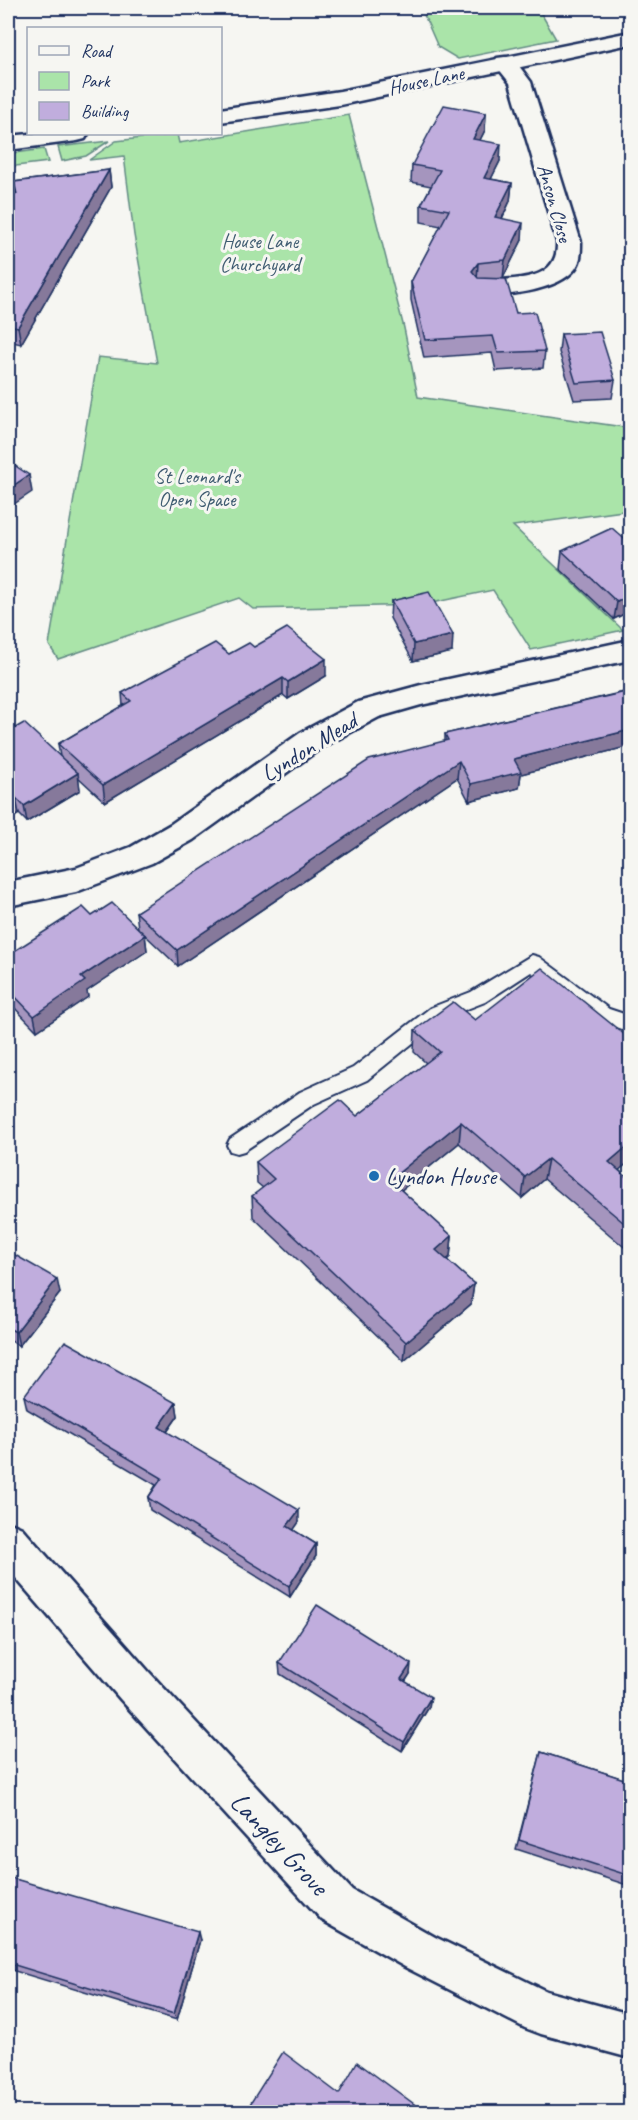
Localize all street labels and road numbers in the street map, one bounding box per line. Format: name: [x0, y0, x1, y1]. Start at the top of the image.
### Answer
street label: House Lane: [386, 60, 468, 101]
street label: Anson Close: [531, 161, 578, 246]
street label: Lyndon Mead: [255, 704, 366, 788]
street label: Langley Grove: [223, 1784, 338, 1904]

